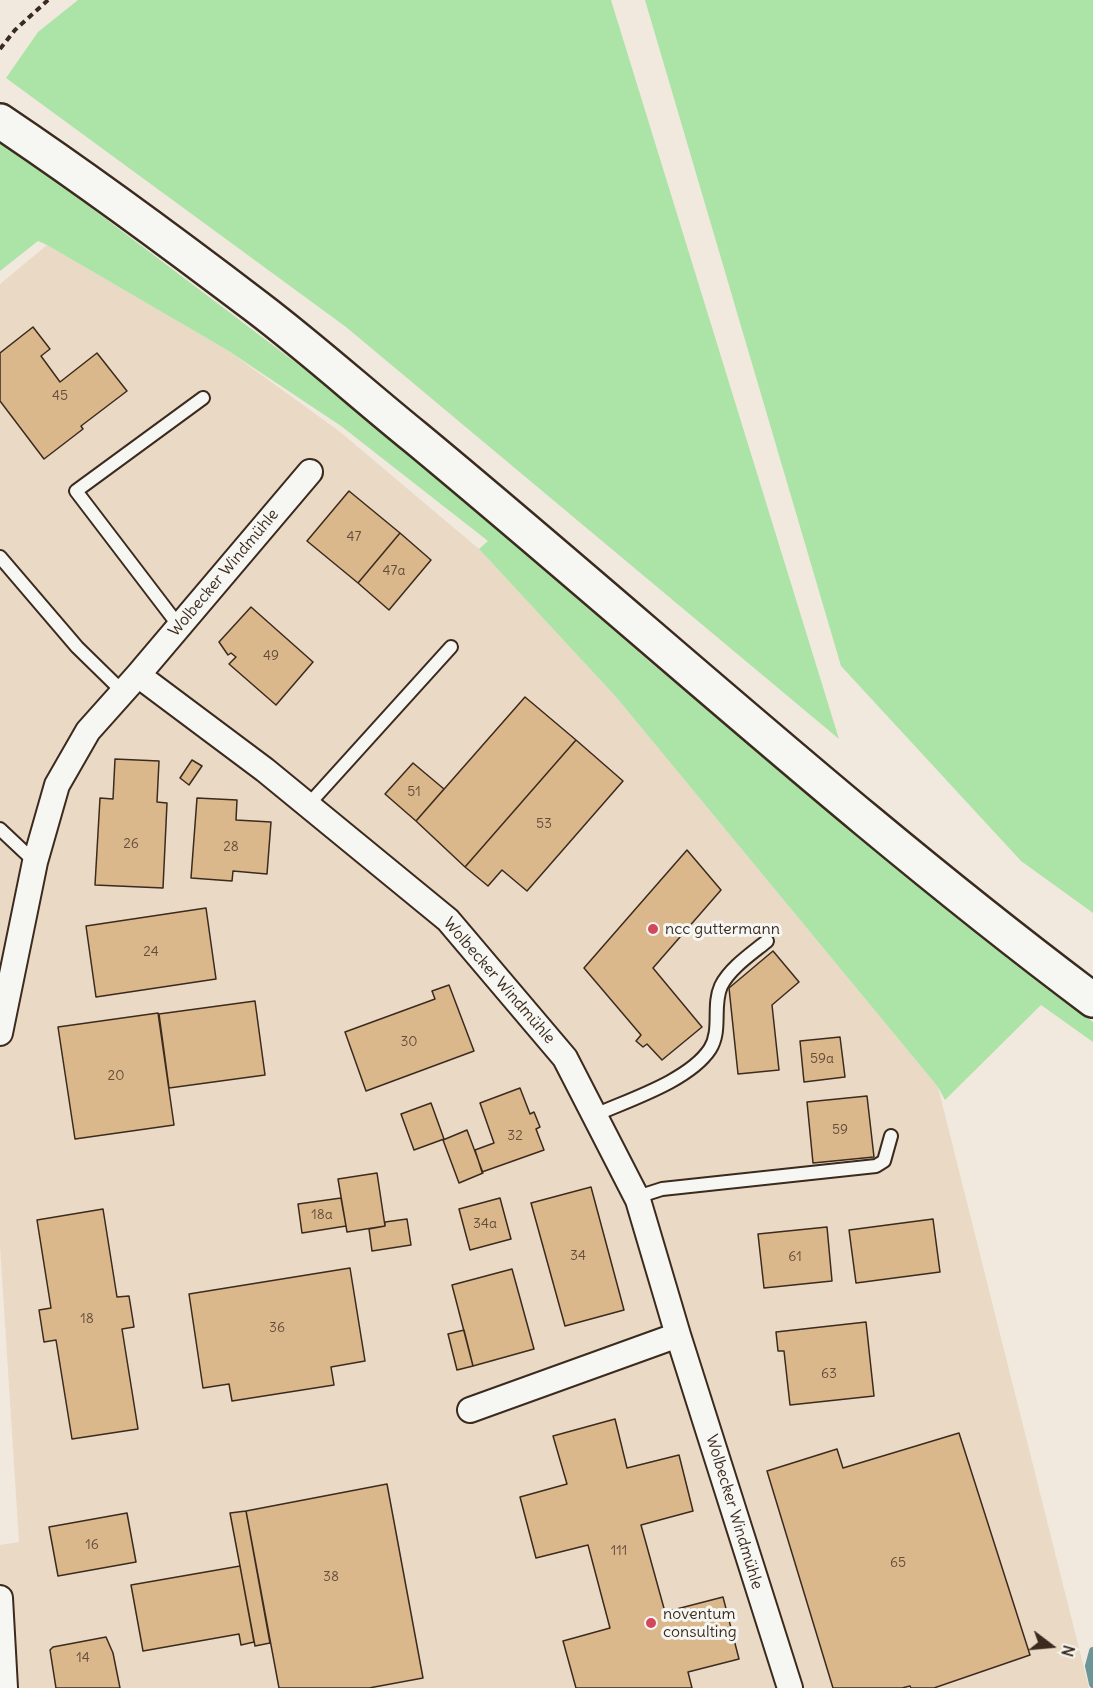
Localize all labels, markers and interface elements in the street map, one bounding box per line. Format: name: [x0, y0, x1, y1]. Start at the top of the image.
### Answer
house number: 45: [52, 388, 68, 404]
street label: Wolbecker Windmühle: [165, 505, 283, 641]
house number: 47: [347, 529, 361, 545]
house number: 47a: [383, 563, 405, 579]
house number: 49: [263, 648, 279, 664]
house number: 51: [407, 784, 421, 800]
house number: 53: [536, 816, 552, 832]
house number: 26: [123, 836, 139, 852]
house number: 28: [223, 839, 239, 855]
street label: Wolbecker Windmühle: [439, 914, 559, 1048]
place label: ncc guttermann: [665, 919, 780, 939]
marker: ncc guttermann: [646, 922, 660, 936]
house number: 24: [143, 944, 159, 960]
house number: 30: [400, 1034, 418, 1050]
house number: 59a: [810, 1051, 834, 1067]
house number: 20: [108, 1068, 124, 1084]
house number: 59: [832, 1122, 848, 1138]
house number: 32: [507, 1128, 523, 1144]
house number: 18a: [311, 1207, 333, 1223]
house number: 34a: [473, 1216, 497, 1232]
house number: 34: [570, 1248, 586, 1264]
house number: 61: [788, 1249, 802, 1265]
house number: 18: [80, 1311, 94, 1327]
house number: 36: [269, 1320, 285, 1336]
house number: 63: [821, 1366, 837, 1382]
street label: Wolbecker Windmühle: [701, 1432, 767, 1592]
house number: 16: [85, 1537, 99, 1553]
house number: 111: [611, 1543, 627, 1559]
house number: 65: [890, 1555, 906, 1571]
house number: 38: [323, 1569, 339, 1585]
place label: noventum consulting: [663, 1604, 737, 1642]
marker: noventum consulting: [644, 1616, 658, 1630]
north arrow: [1021, 1616, 1081, 1676]
text: N: [1057, 1643, 1079, 1659]
house number: 14: [76, 1650, 90, 1666]

